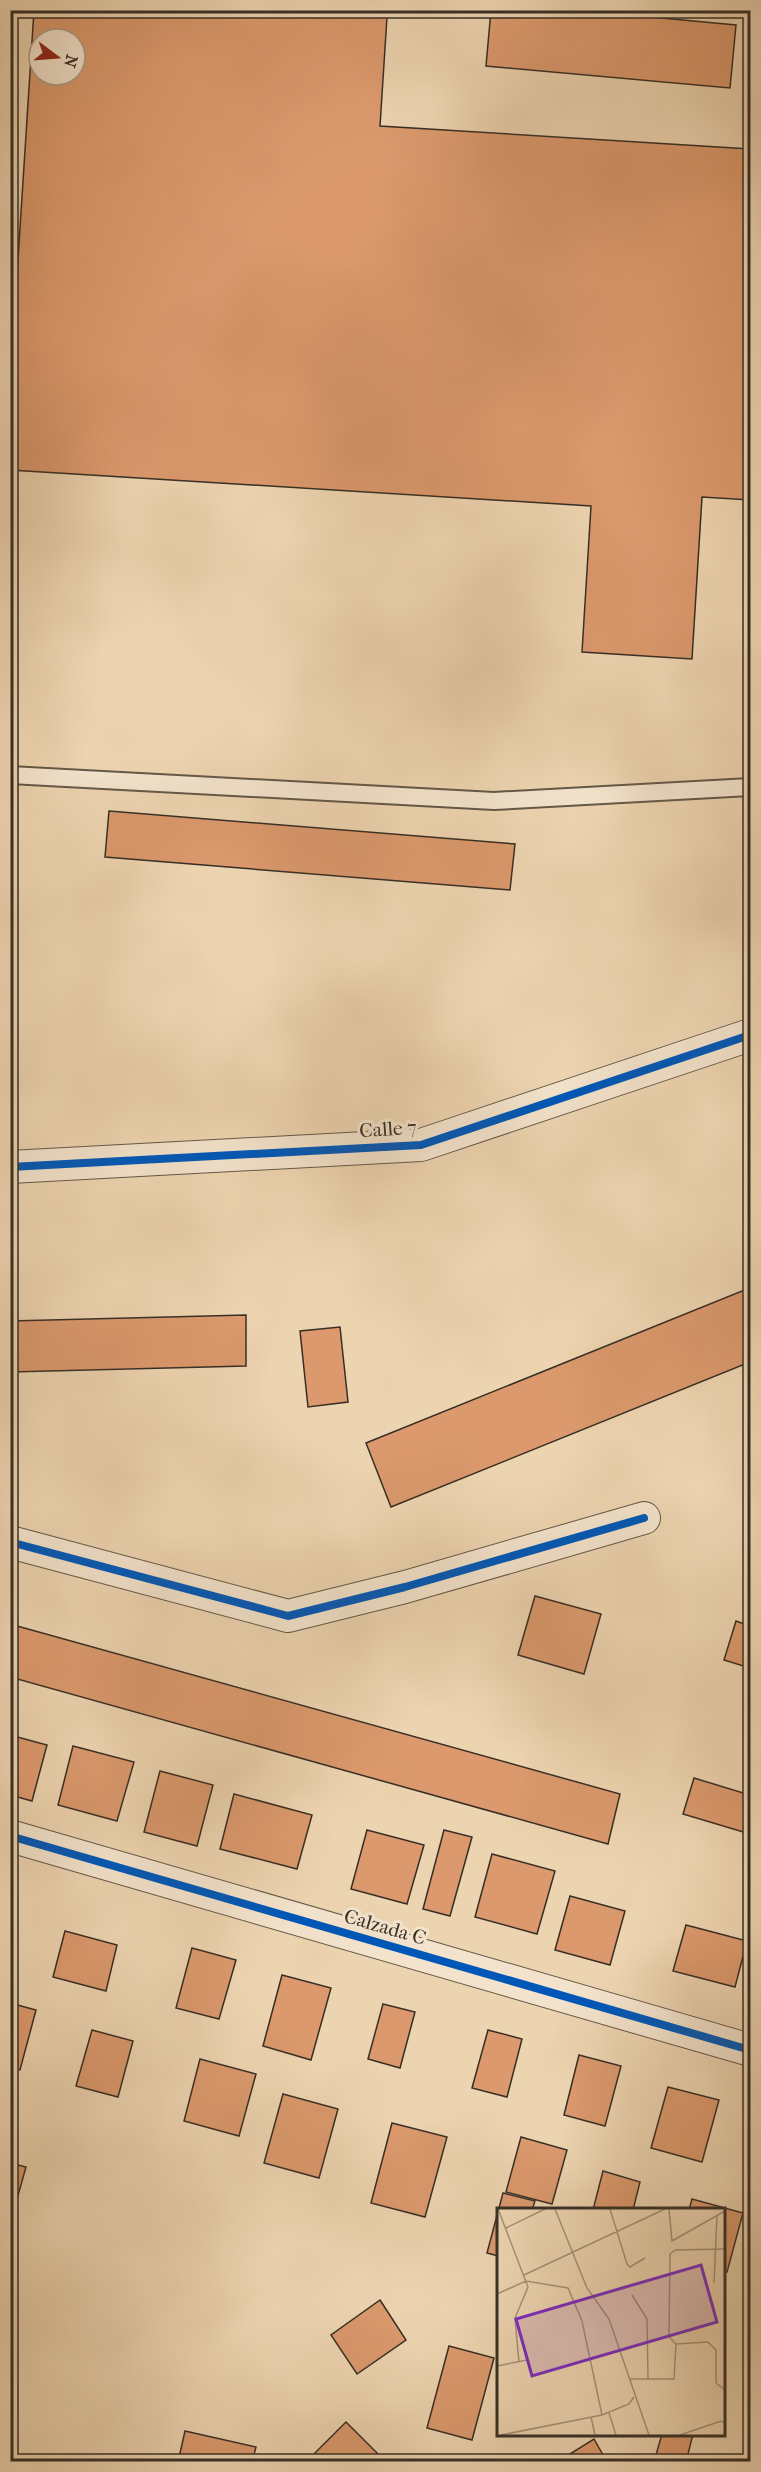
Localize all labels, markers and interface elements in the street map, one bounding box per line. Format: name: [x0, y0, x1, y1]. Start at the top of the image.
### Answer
north arrow: [27, 27, 87, 87]
text: N: [60, 53, 82, 70]
street label: Calle 7: [359, 1115, 418, 1142]
street label: Calzada C: [341, 1904, 429, 1950]
inset map: [497, 2208, 725, 2436]

